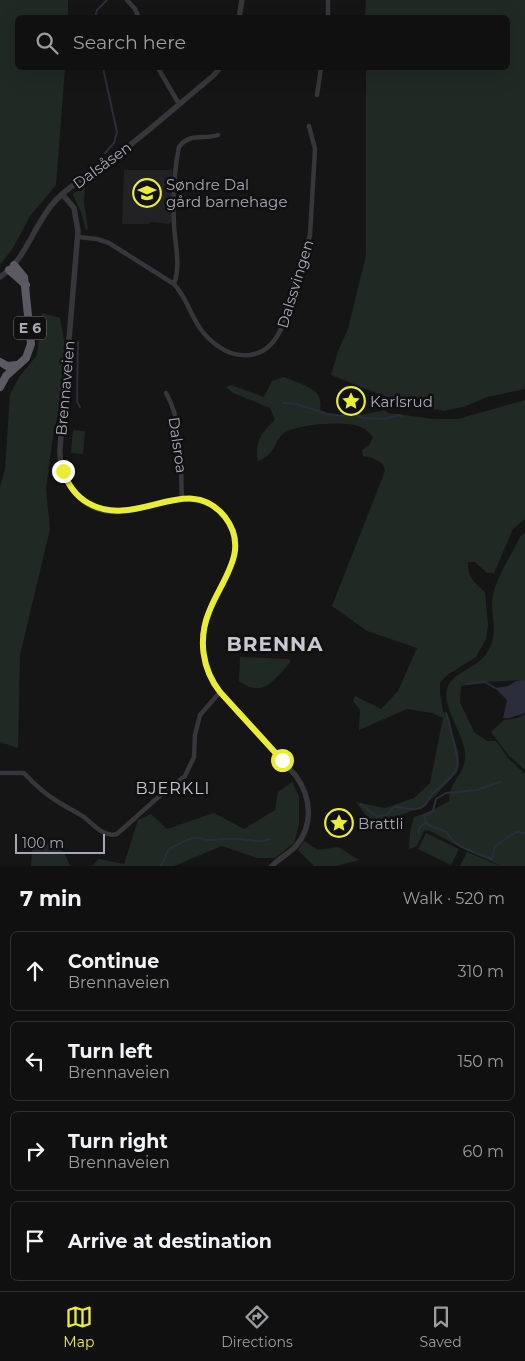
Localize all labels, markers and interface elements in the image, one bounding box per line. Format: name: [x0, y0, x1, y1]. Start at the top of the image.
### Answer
search box: [15, 15, 510, 70]
icon: search: [33, 29, 61, 57]
text: Search here: [73, 31, 186, 54]
street label: Dalsåsen: [69, 137, 135, 193]
place label: Søndre Dal gård barnehage: [166, 175, 287, 211]
school or university icon: Søndre Dal gård barnehage: [132, 178, 162, 208]
street label: Dalssvingen: [273, 237, 317, 331]
road number: E 6: [14, 316, 46, 339]
street label: Brennaveien: [51, 340, 79, 436]
place icon: Karlsrud: [336, 386, 366, 416]
place label: Karlsrud: [370, 392, 433, 411]
street label: Dalsroa: [165, 416, 191, 474]
route end: [52, 460, 75, 483]
district label: BRENNA: [226, 632, 324, 656]
route start: [271, 749, 294, 772]
district label: BJERKLI: [136, 779, 210, 798]
place icon: Brattli: [324, 808, 354, 838]
place label: Brattli: [358, 814, 404, 833]
scale bar: [15, 831, 105, 854]
text: 100 m: [22, 834, 64, 852]
text: 7 min: [20, 886, 82, 911]
text: Walk · 520 m: [403, 889, 505, 908]
text: Continue: [68, 950, 159, 973]
icon: ahead: [21, 957, 49, 985]
text: 310 m: [457, 962, 504, 981]
text: Brennaveien: [68, 973, 170, 992]
text: Turn left: [68, 1040, 153, 1063]
icon: left: [21, 1047, 49, 1075]
text: 150 m: [457, 1052, 504, 1071]
text: Brennaveien: [68, 1063, 170, 1082]
text: Turn right: [68, 1130, 168, 1153]
icon: right: [21, 1137, 49, 1165]
text: 60 m: [462, 1142, 504, 1161]
text: Brennaveien: [68, 1153, 170, 1172]
icon: arrive: [21, 1227, 49, 1255]
text: Arrive at destination: [68, 1230, 272, 1253]
tab: Map: [63, 1303, 94, 1351]
tab: Directions: [221, 1303, 293, 1351]
tab: Saved: [420, 1303, 462, 1351]

